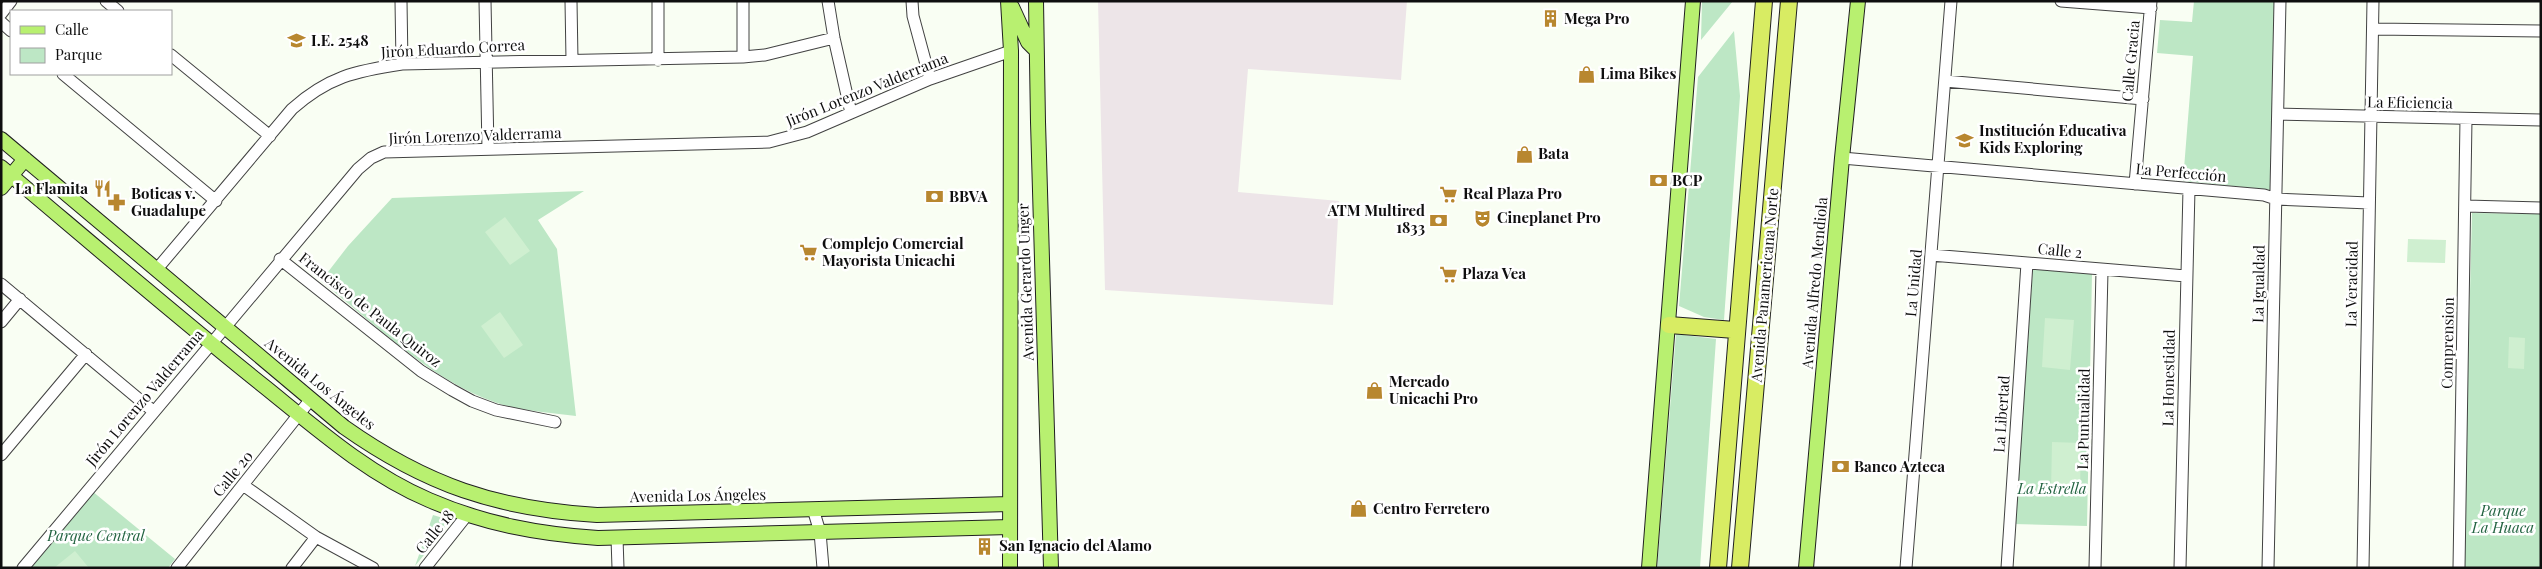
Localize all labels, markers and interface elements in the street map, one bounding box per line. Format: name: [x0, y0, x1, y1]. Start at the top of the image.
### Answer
place label: Mega Pro: [1564, 8, 1629, 28]
building icon: Mega Pro: [1540, 9, 1560, 29]
legend: [10, 10, 172, 75]
text: Calle: [55, 19, 89, 39]
street label: Calle Gracia: [2116, 19, 2144, 102]
place label: I.E. 2548: [311, 30, 369, 50]
school or university icon: I.E. 2548: [287, 31, 307, 51]
street label: Jirón Eduardo Correa: [379, 34, 526, 62]
text: Parque: [55, 44, 102, 64]
street label: Jirón Lorenzo Valderrama: [782, 47, 951, 131]
place label: Lima Bikes: [1600, 63, 1676, 83]
shop icon: Lima Bikes: [1576, 64, 1596, 84]
street label: La Eficiencia: [2367, 91, 2454, 113]
place label: Institución Educativa Kids Exploring: [1979, 120, 2127, 157]
street label: Jirón Lorenzo Valderrama: [387, 122, 562, 148]
school or university icon: Institución Educativa Kids Exploring: [1955, 130, 1975, 150]
place label: Bata: [1538, 143, 1569, 163]
shop icon: Bata: [1514, 144, 1534, 164]
street label: La Perfección: [2135, 158, 2227, 186]
place label: BCP: [1672, 170, 1703, 190]
bank icon: BCP: [1648, 171, 1668, 191]
place label: La Flamita: [15, 178, 88, 198]
restaurant icon: La Flamita: [92, 179, 112, 199]
place label: Boticas v. Guadalupe: [131, 183, 206, 220]
place label: Real Plaza Pro: [1463, 183, 1562, 203]
supermarket icon: Real Plaza Pro: [1439, 184, 1459, 204]
place label: BBVA: [949, 186, 989, 206]
bank icon: BBVA: [925, 187, 945, 207]
street label: Avenida Panamericana Norte: [1745, 187, 1782, 384]
pharmacy icon: Boticas v. Guadalupe: [107, 193, 127, 213]
street label: Avenida Alfredo Mendiola: [1796, 196, 1832, 371]
place label: ATM Multired 1833: [1327, 200, 1425, 237]
street label: Avenida Gerardo Unger: [1012, 203, 1038, 362]
place label: Cineplanet Pro: [1497, 207, 1601, 227]
theatre icon: Cineplanet Pro: [1473, 208, 1493, 228]
bank icon: ATM Multired 1833: [1429, 210, 1449, 230]
place label: Complejo Comercial Mayorista Unicachi: [822, 233, 964, 270]
street label: Calle 2: [2037, 238, 2083, 262]
street label: La Veracidad: [2340, 240, 2362, 327]
supermarket icon: Complejo Comercial Mayorista Unicachi: [798, 243, 818, 263]
street label: La Igualdad: [2247, 245, 2269, 323]
street label: Francisco de Paula Quiroz: [295, 247, 446, 371]
street label: La Unidad: [1900, 248, 1926, 318]
place label: Plaza Vea: [1462, 263, 1526, 283]
supermarket icon: Plaza Vea: [1438, 264, 1458, 284]
street label: Comprension: [2436, 297, 2458, 389]
street label: Jirón Lorenzo Valderrama: [80, 324, 208, 471]
street label: La Honestidad: [2157, 329, 2179, 427]
street label: Avenida Los Ángeles: [261, 332, 380, 434]
street label: La Puntualidad: [2072, 368, 2094, 470]
place label: Mercado Unicachi Pro: [1389, 371, 1478, 408]
street label: La Libertad: [1988, 374, 2014, 453]
shop icon: Mercado Unicachi Pro: [1365, 381, 1385, 401]
street label: Calle 20: [208, 446, 257, 501]
place label: Banco Azteca: [1854, 456, 1945, 476]
bank icon: Banco Azteca: [1830, 457, 1850, 477]
park label: La Estrella: [2016, 478, 2087, 498]
street label: Avenida Los Ángeles: [629, 484, 766, 506]
place label: Centro Ferretero: [1373, 498, 1490, 518]
shop icon: Centro Ferretero: [1349, 499, 1369, 519]
park label: Parque La Huaca: [2471, 500, 2534, 537]
street label: Calle 18: [410, 505, 458, 557]
park label: Parque Central: [46, 525, 145, 545]
place label: San Ignacio del Alamo: [999, 535, 1152, 555]
building icon: San Ignacio del Alamo: [975, 536, 995, 556]

